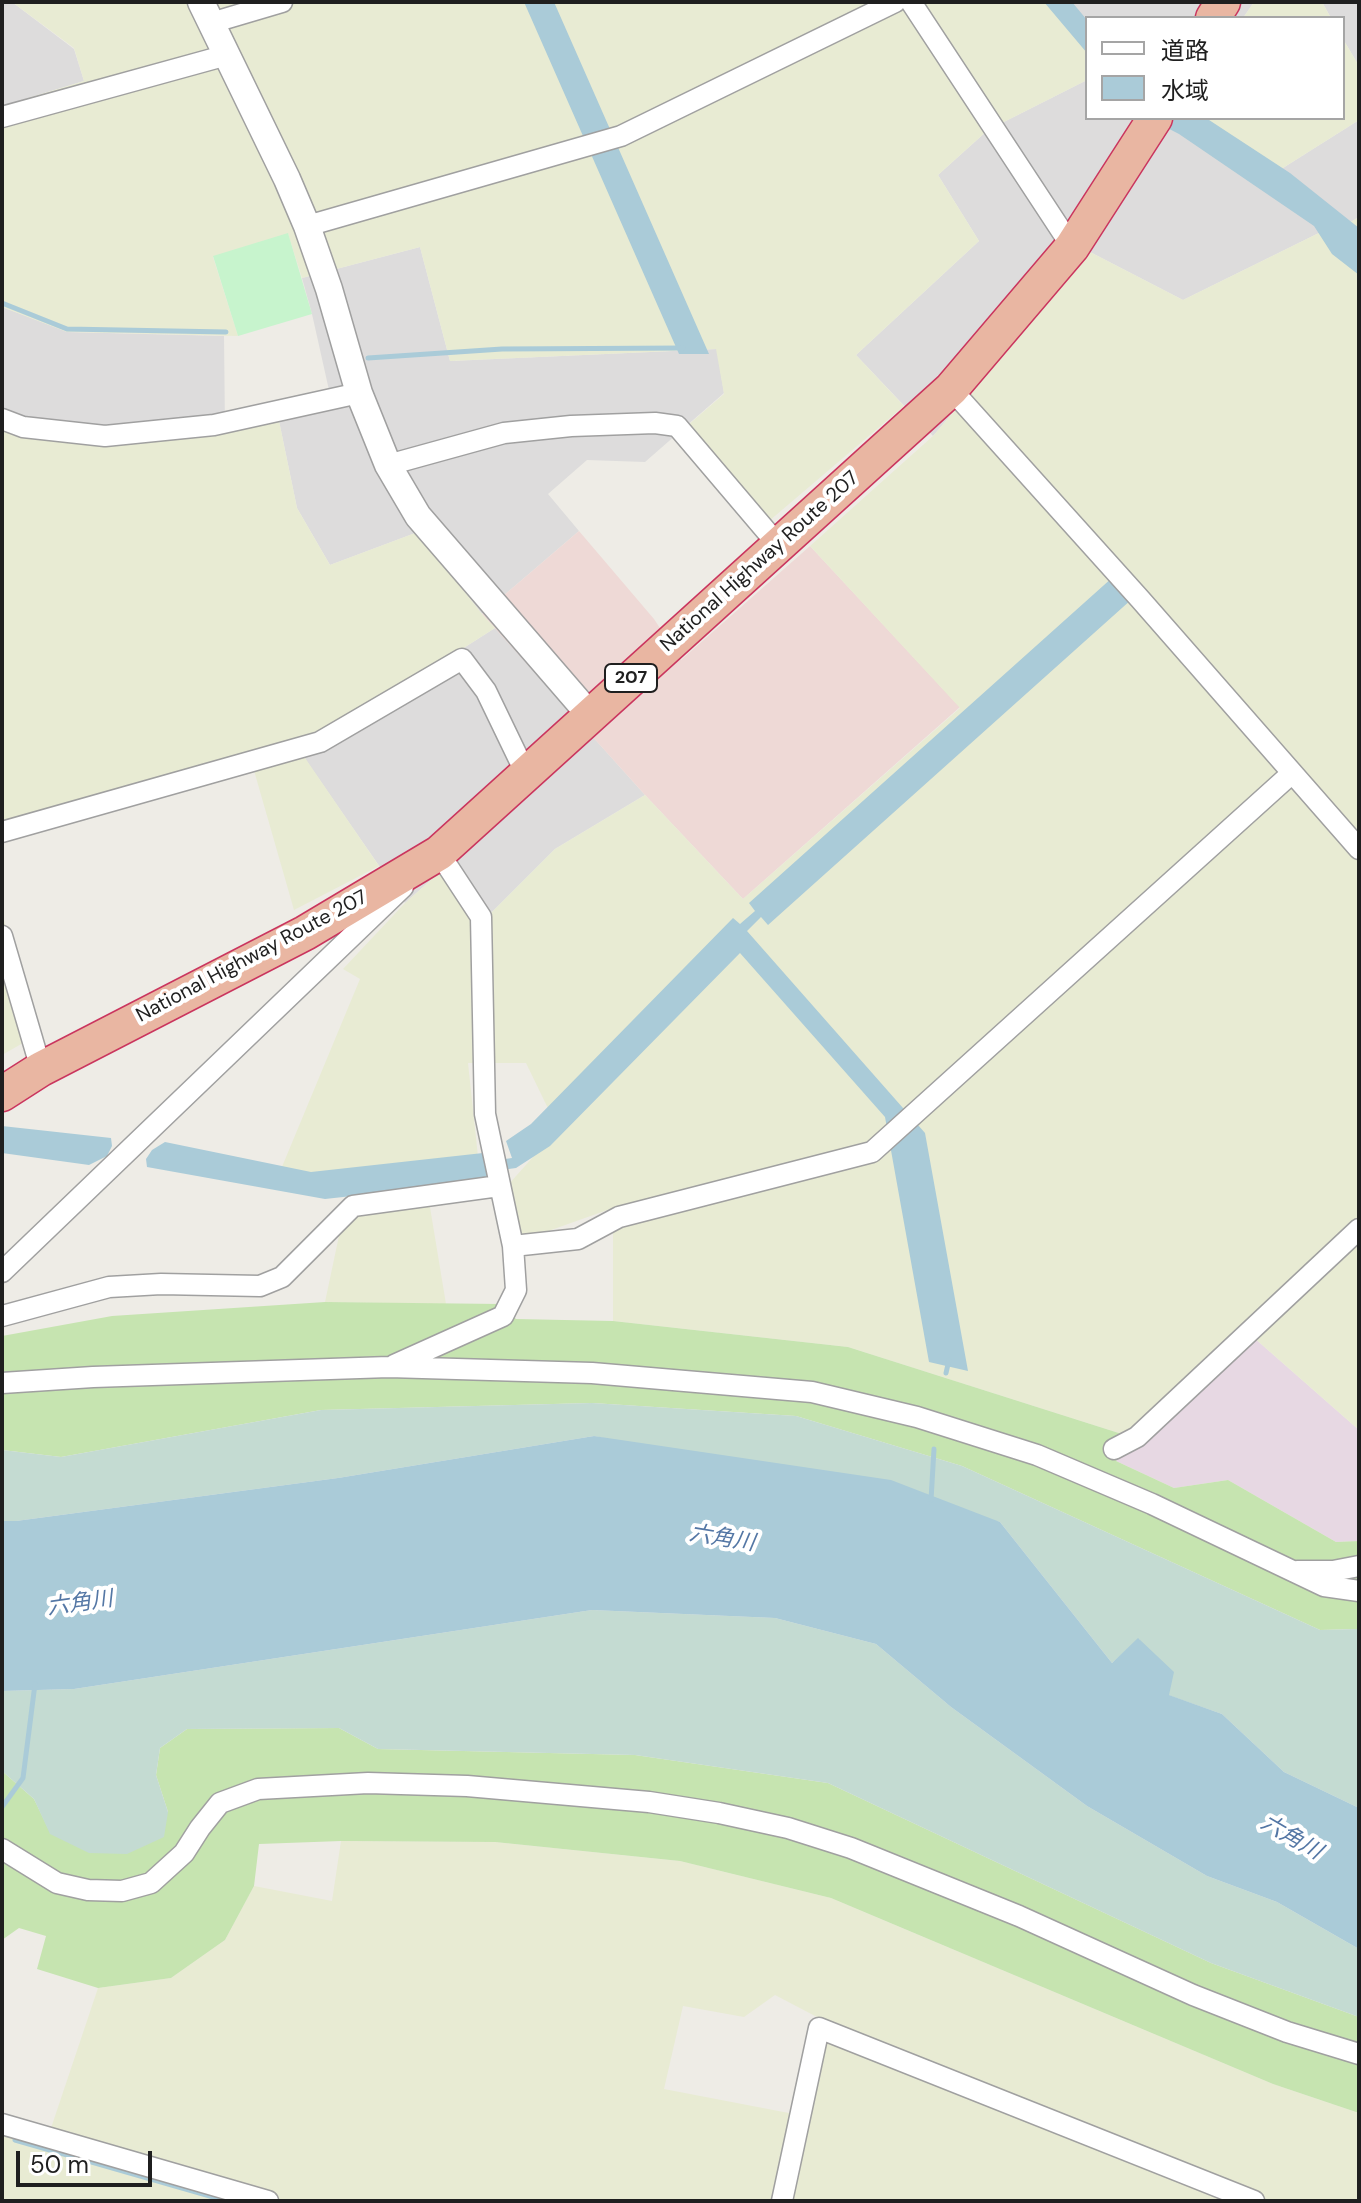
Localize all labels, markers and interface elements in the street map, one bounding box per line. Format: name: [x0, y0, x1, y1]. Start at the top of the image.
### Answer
legend: [1085, 16, 1345, 120]
text: 道路: [1161, 35, 1209, 66]
text: 水域: [1161, 75, 1209, 106]
street label: National Highway Route 207: [656, 467, 864, 657]
road number: 207: [605, 664, 657, 692]
street label: National Highway Route 207: [132, 886, 372, 1028]
water label: 六角川: [687, 1521, 757, 1557]
water label: 六角川: [45, 1586, 115, 1622]
water label: 六角川: [1256, 1810, 1326, 1866]
scale bar: [20, 2135, 156, 2185]
text: 50 m: [30, 2149, 89, 2180]

